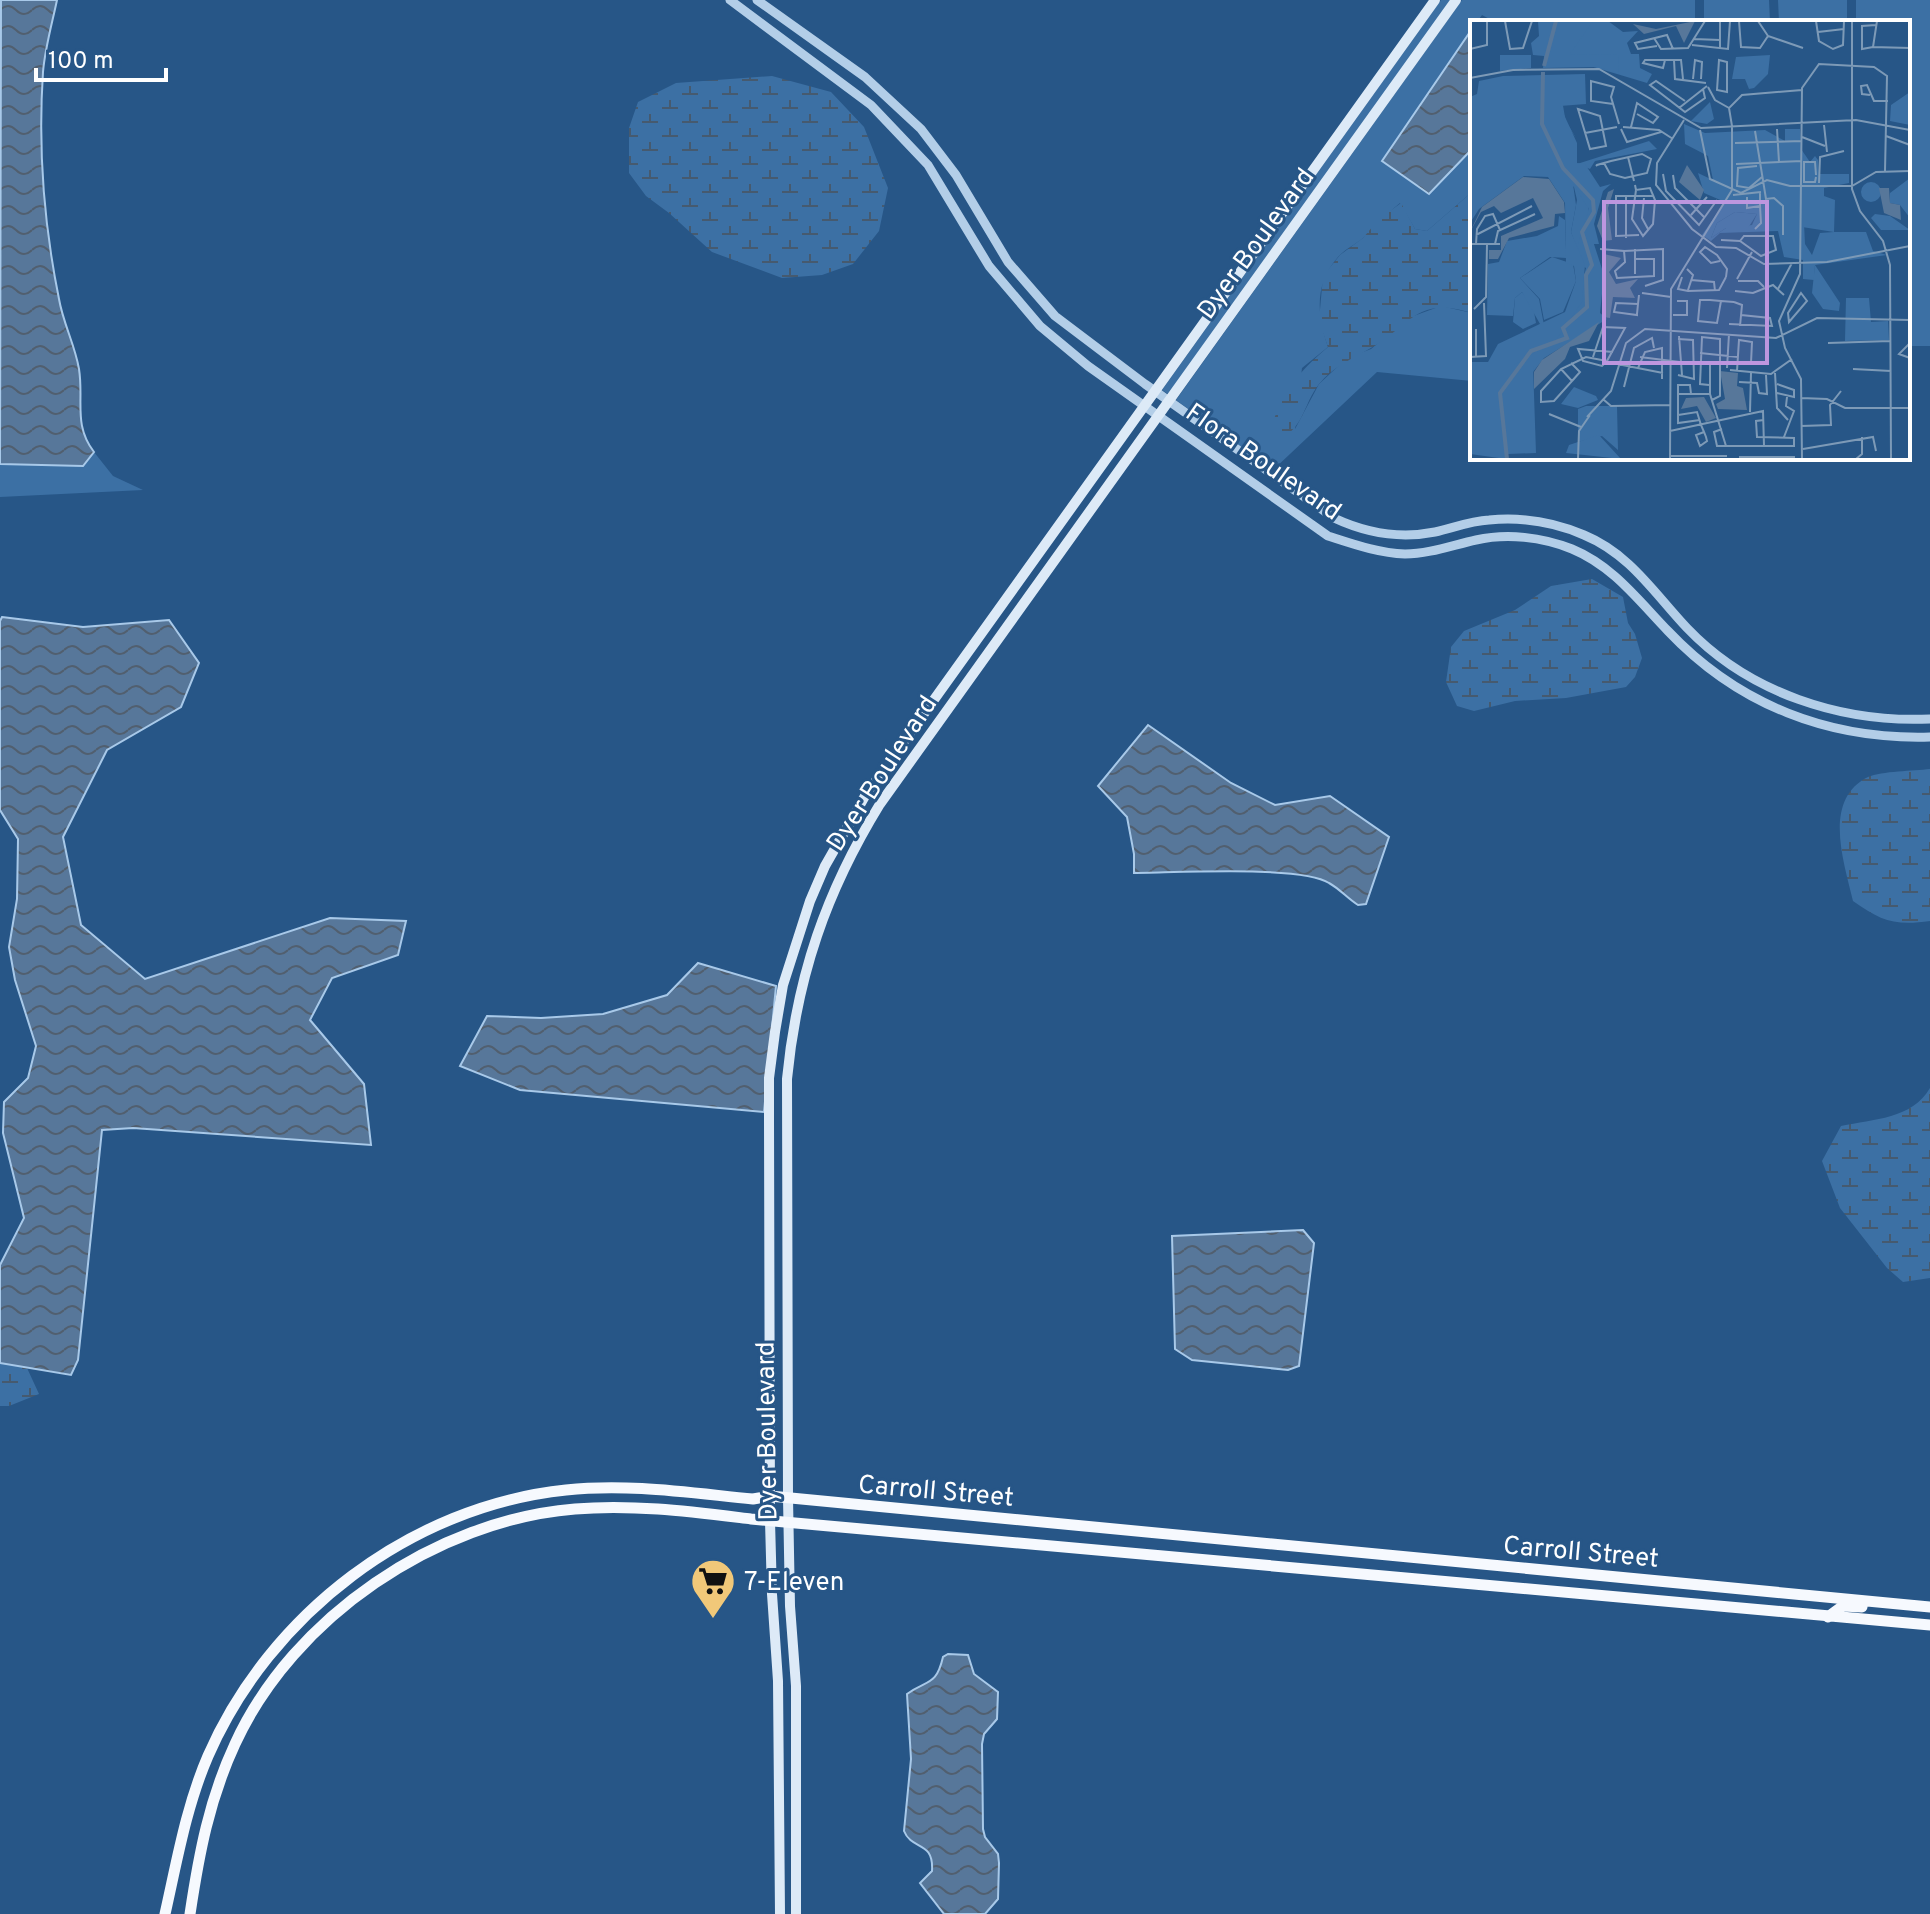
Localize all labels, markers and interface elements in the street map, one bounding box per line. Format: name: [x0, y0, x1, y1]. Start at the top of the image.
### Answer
inset map: [1470, 20, 1910, 460]
scale bar: [36, 32, 166, 82]
text: 100 m: [48, 47, 114, 77]
street label: Dyer Boulevard: [1191, 162, 1323, 327]
street label: Flora Boulevard: [1178, 397, 1347, 529]
street label: Dyer Boulevard: [820, 690, 946, 858]
street label: Dyer Boulevard: [750, 1341, 787, 1521]
street label: Carroll Street: [857, 1469, 1015, 1516]
street label: Carroll Street: [1502, 1530, 1660, 1577]
supermarket icon: 7-Eleven: [689, 1557, 737, 1620]
place label: 7-Eleven: [744, 1567, 844, 1600]

